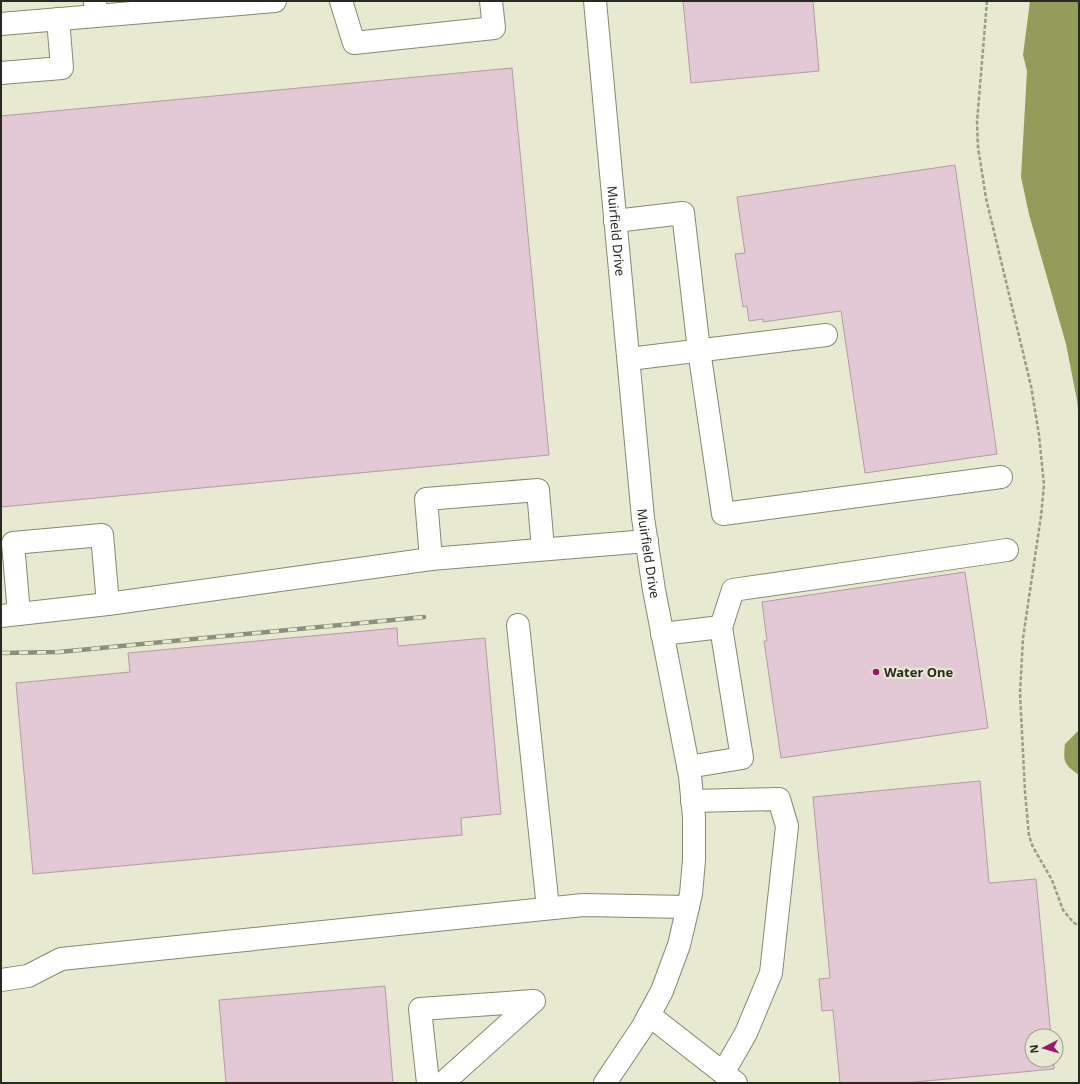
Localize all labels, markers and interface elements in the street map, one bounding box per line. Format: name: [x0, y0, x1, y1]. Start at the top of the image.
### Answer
street label: Muirfield Drive: [603, 185, 630, 277]
street label: Muirfield Drive: [633, 508, 664, 600]
place label: Water One: [884, 663, 953, 681]
marker: Water One: [871, 667, 881, 677]
north arrow: [1024, 1028, 1064, 1068]
text: N: [1026, 1044, 1041, 1054]

